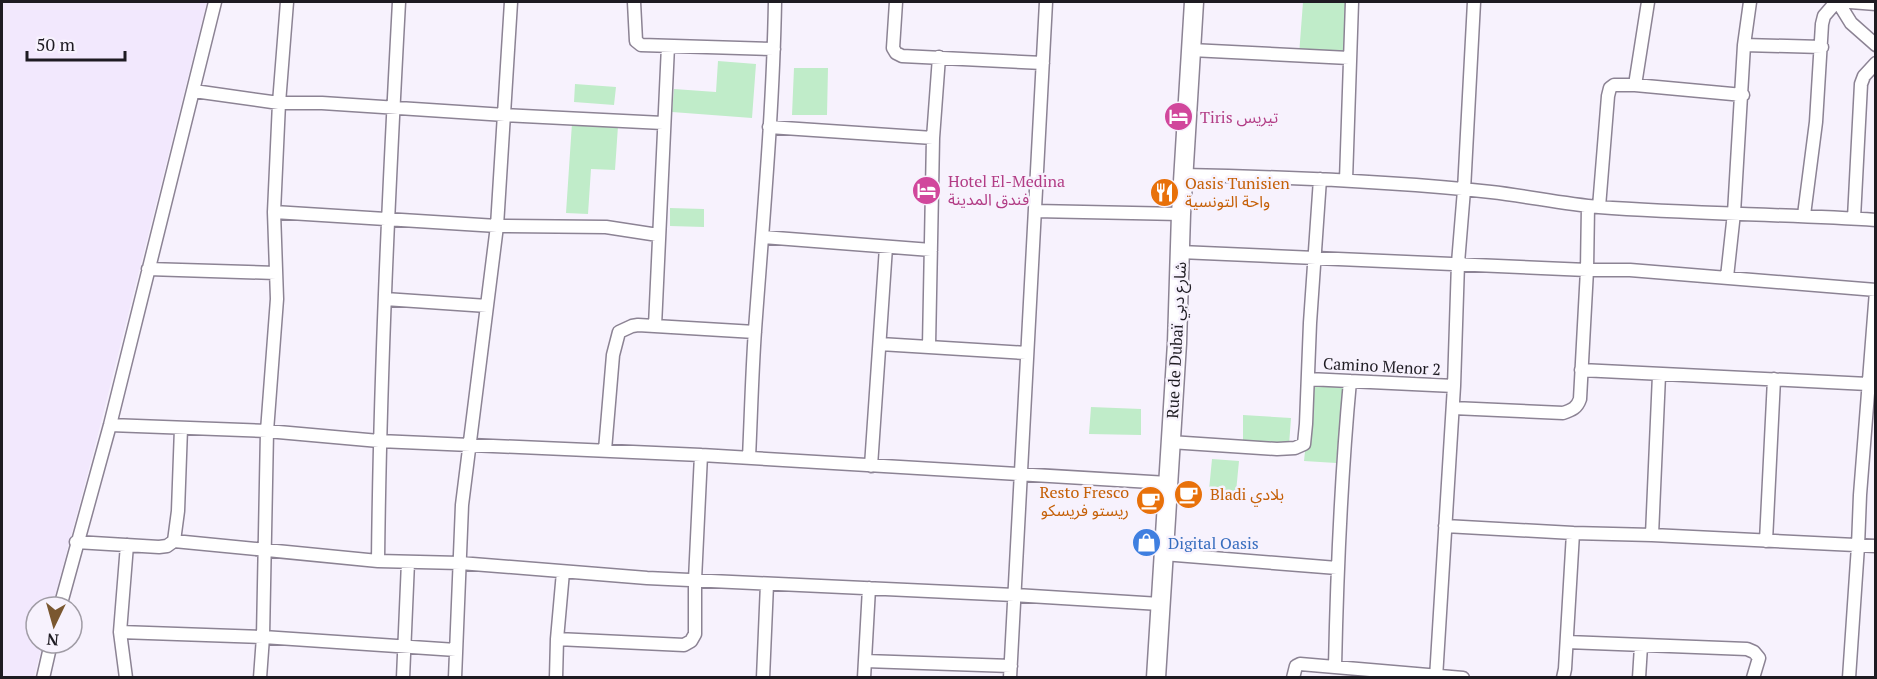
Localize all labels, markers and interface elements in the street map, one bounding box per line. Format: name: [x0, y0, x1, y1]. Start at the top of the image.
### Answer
scale bar: [27, 24, 124, 62]
text: 50 m: [36, 32, 76, 56]
hotel icon: Tiris تيريس: [1163, 101, 1195, 133]
place label: Tiris تيريس: [1200, 106, 1278, 128]
place label: Hotel El-Medina فندق المدينة: [948, 170, 1065, 210]
place label: Oasis Tunisien واحة التونسية: [1185, 172, 1290, 212]
hotel icon: Hotel El-Medina فندق المدينة: [911, 174, 943, 206]
restaurant icon: Oasis Tunisien واحة التونسية: [1148, 176, 1180, 208]
street label: Rue de Dubaï شارع دبي: [1161, 261, 1193, 419]
street label: Camino Menor 2: [1322, 352, 1442, 380]
cafe icon: Bladi بلادي: [1173, 478, 1205, 510]
place label: Resto Fresco ريستو فريسكو: [1040, 481, 1129, 521]
place label: Bladi بلادي: [1210, 483, 1284, 507]
cafe icon: Resto Fresco ريستو فريسكو: [1134, 485, 1166, 517]
shop icon: Digital Oasis: [1131, 527, 1163, 559]
place label: Digital Oasis: [1168, 532, 1259, 554]
north arrow: [24, 595, 84, 655]
text: N: [46, 628, 60, 651]

